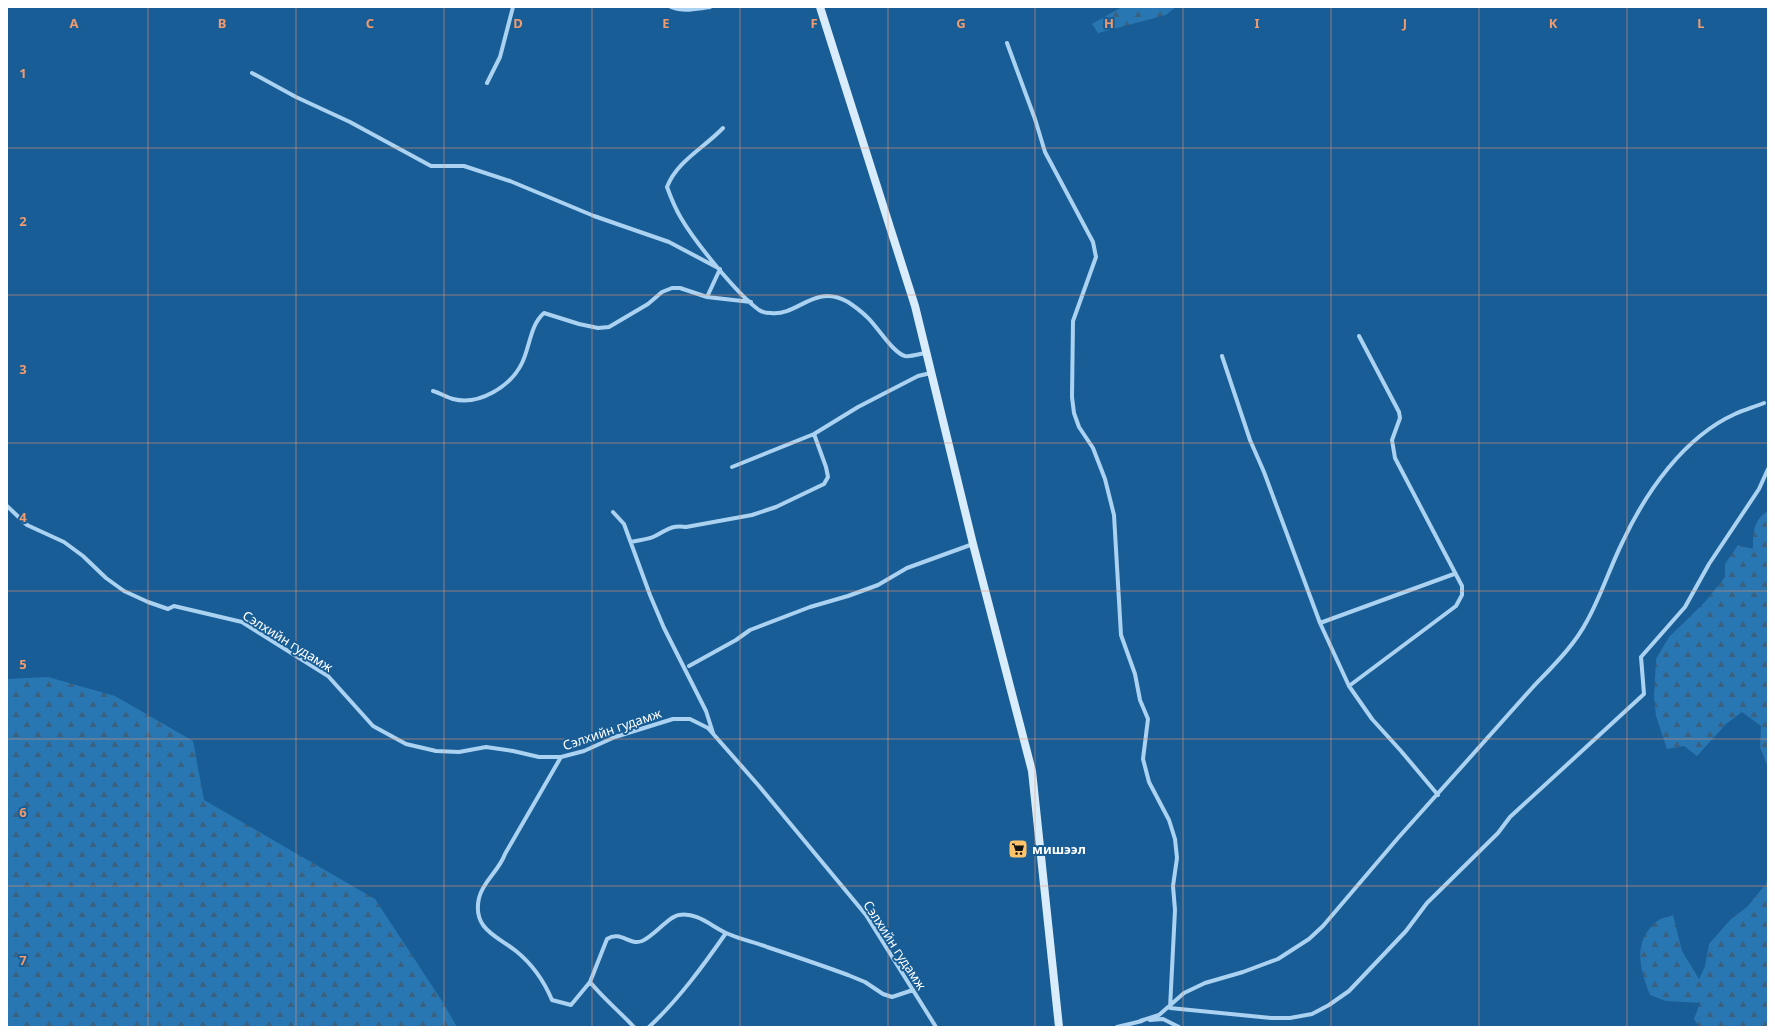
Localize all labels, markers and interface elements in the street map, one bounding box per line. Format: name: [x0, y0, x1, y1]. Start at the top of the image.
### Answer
text: A: [70, 14, 79, 32]
text: B: [218, 14, 226, 32]
text: C: [366, 14, 374, 32]
text: D: [513, 14, 523, 32]
text: E: [662, 14, 670, 32]
text: F: [810, 14, 818, 32]
text: G: [956, 14, 966, 32]
text: H: [1104, 14, 1114, 32]
text: I: [1254, 14, 1260, 32]
text: J: [1402, 14, 1407, 32]
text: K: [1549, 14, 1558, 32]
text: L: [1697, 14, 1705, 32]
text: 1: [19, 64, 27, 82]
text: 2: [19, 212, 27, 230]
text: 3: [19, 360, 27, 378]
text: 4: [19, 508, 27, 526]
street label: Сэлхийн гудамж: [239, 606, 337, 676]
text: 5: [19, 655, 27, 673]
street label: Сэлхийн гудамж: [560, 704, 664, 754]
text: 6: [19, 803, 27, 821]
supermarket icon: мишээл: [1007, 838, 1029, 860]
place label: мишээл: [1032, 840, 1086, 858]
street label: Сэлхийн гудамж: [859, 897, 931, 993]
text: 7: [19, 951, 27, 969]

